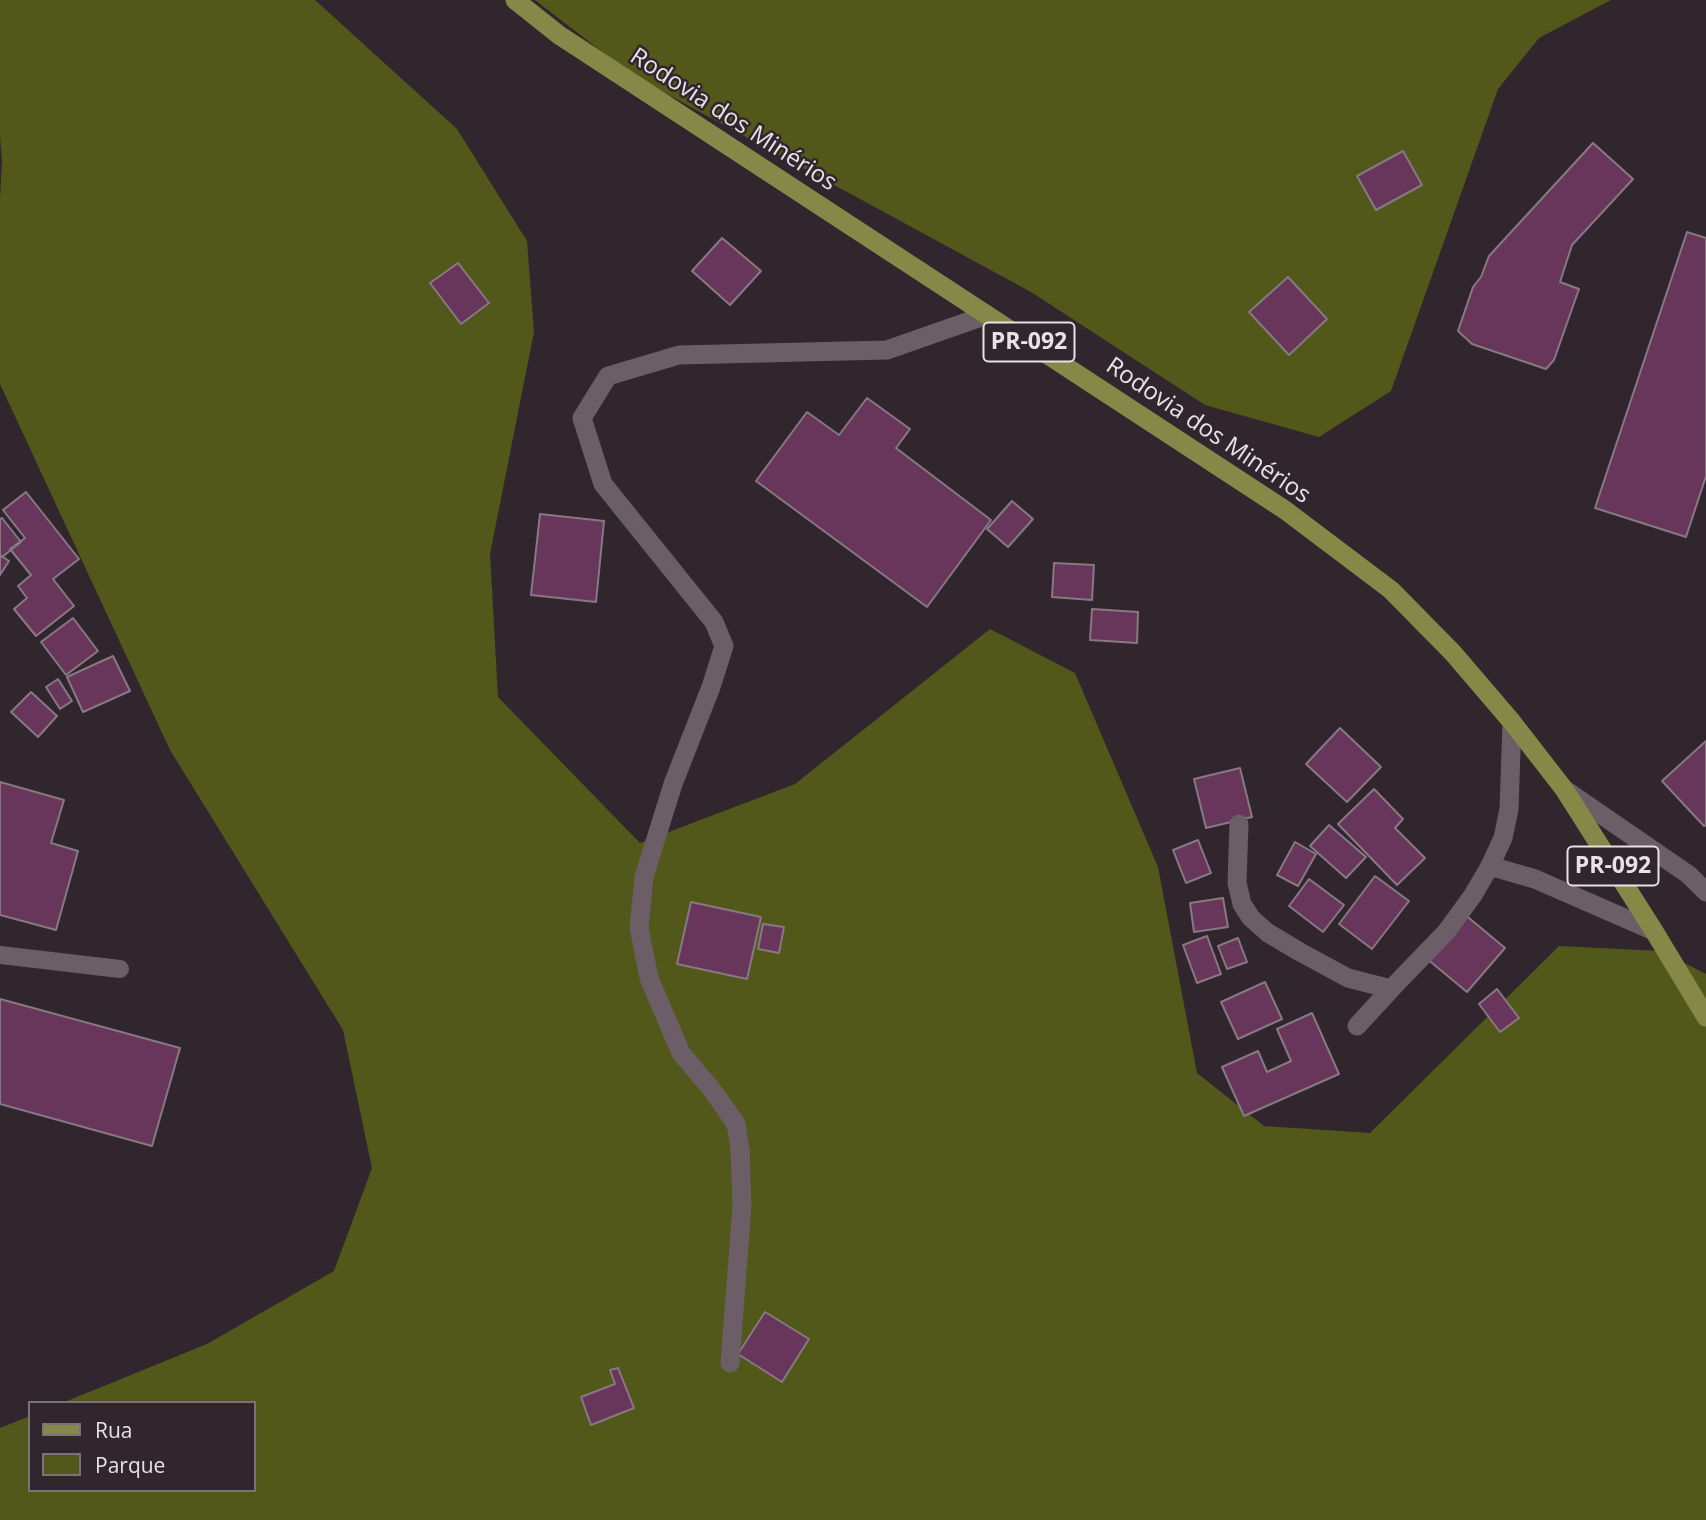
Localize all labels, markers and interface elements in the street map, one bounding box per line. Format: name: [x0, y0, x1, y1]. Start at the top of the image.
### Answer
street label: Rodovia dos Minérios: [624, 42, 842, 198]
road number: PR-092: [984, 322, 1074, 362]
street label: Rodovia dos Minérios: [1100, 352, 1316, 510]
road number: PR-092: [1568, 846, 1658, 886]
legend: [28, 1401, 256, 1492]
text: Rua: [95, 1416, 133, 1444]
text: Parque: [95, 1451, 165, 1479]

